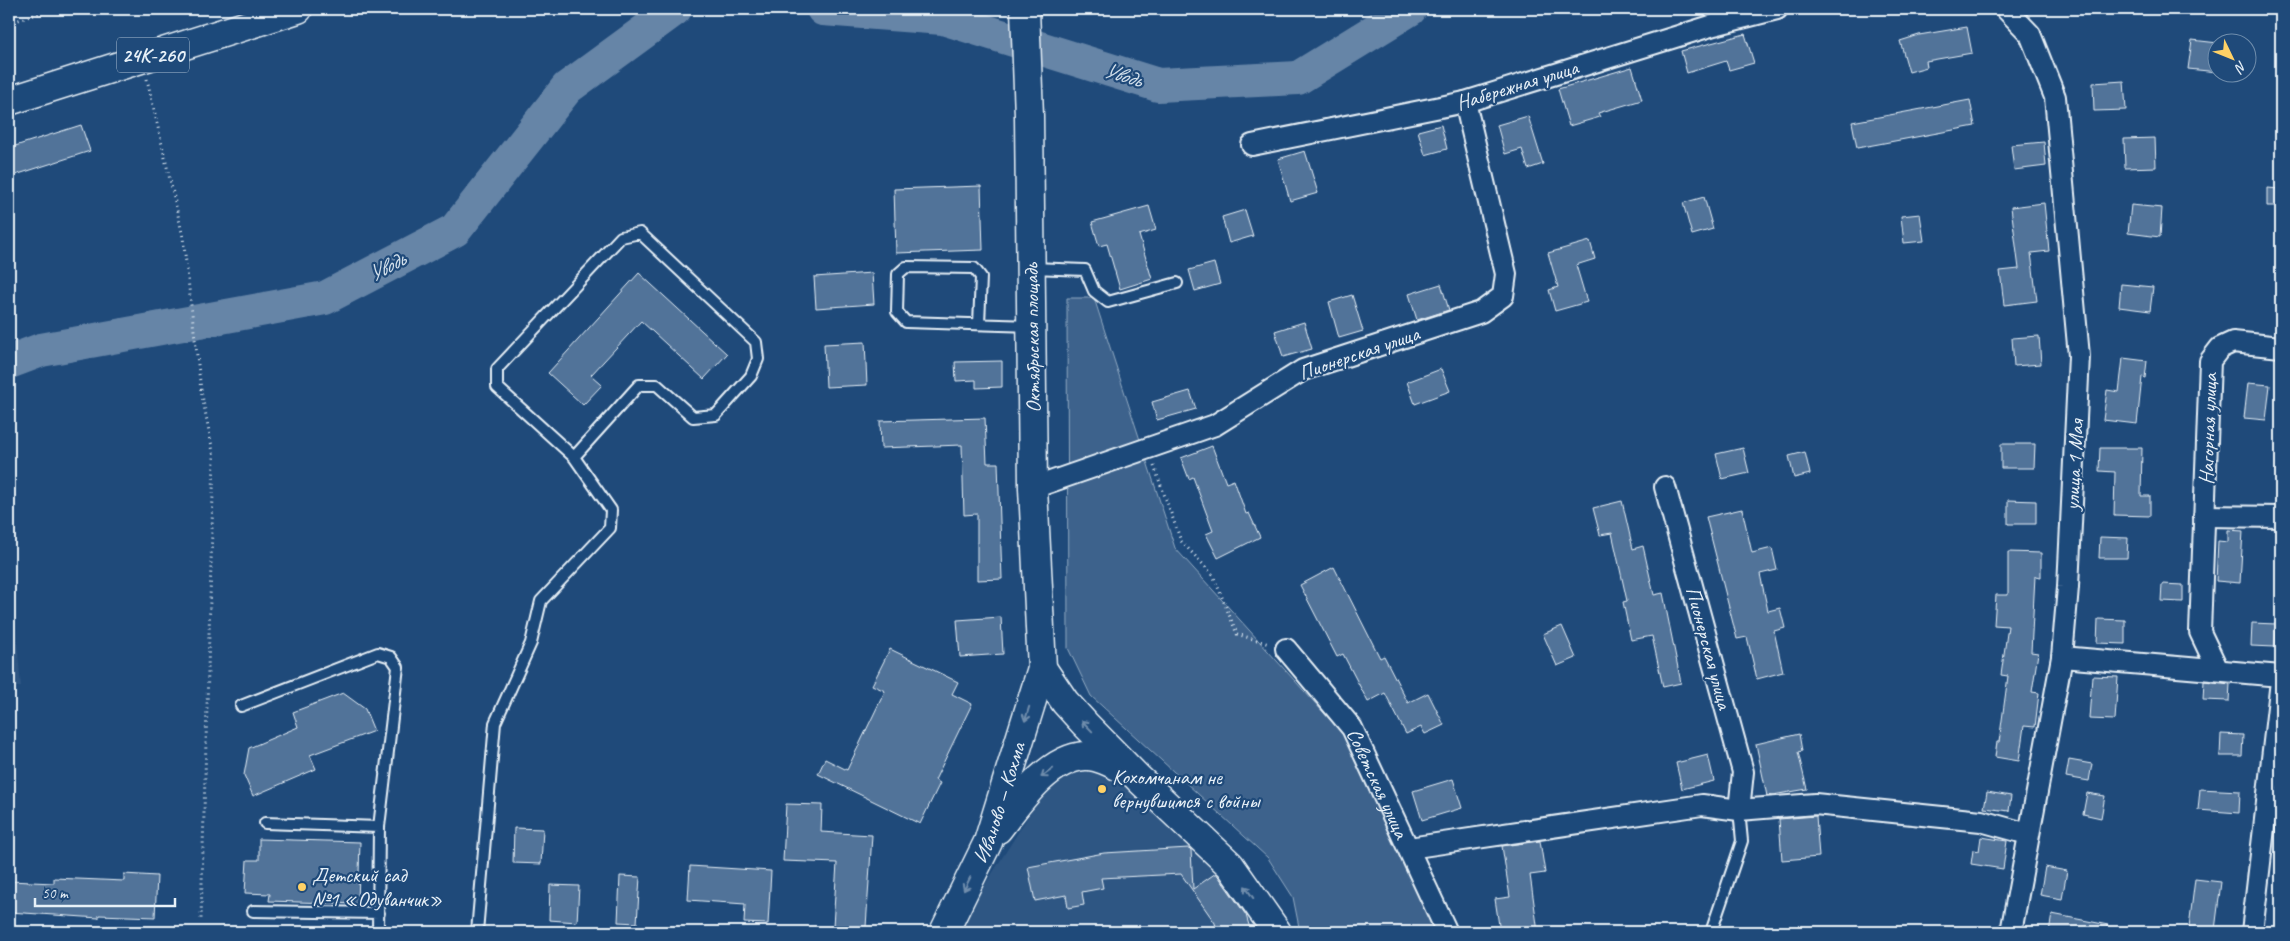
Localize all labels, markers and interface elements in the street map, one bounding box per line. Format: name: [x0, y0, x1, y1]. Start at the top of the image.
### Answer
north arrow: [2208, 32, 2258, 82]
road number: 24К-260: [117, 38, 189, 72]
street label: Набережная улица: [1453, 54, 1583, 116]
water label: Уводь: [1100, 56, 1147, 95]
text: N: [2230, 58, 2250, 77]
water label: Уводь: [363, 244, 412, 288]
street label: Октябрьская площадь: [1018, 261, 1046, 413]
street label: Пионерская улица: [1295, 320, 1424, 386]
street label: Нагорная улица: [2193, 371, 2223, 485]
street label: улица 1 Мая: [2059, 418, 2089, 513]
street label: Пионерская улица: [1680, 584, 1738, 714]
one-way arrow: [1022, 706, 1032, 722]
one-way arrow: [1081, 720, 1093, 732]
street label: Советская улица: [1341, 724, 1415, 844]
street label: Иваново — Кохма: [967, 738, 1032, 867]
place label: Кохомчанам не вернувшимся с войны: [1112, 764, 1261, 814]
one-way arrow: [1041, 768, 1054, 779]
marker: Кохомчанам не вернувшимся с войны: [1096, 783, 1108, 795]
place label: Детский сад №1 «Одуванчик»: [312, 862, 443, 912]
scale bar: [35, 876, 175, 908]
one-way arrow: [962, 876, 972, 891]
marker: Детский сад №1 «Одуванчик»: [296, 881, 308, 893]
text: 50 m: [42, 884, 69, 903]
one-way arrow: [1244, 885, 1254, 899]

